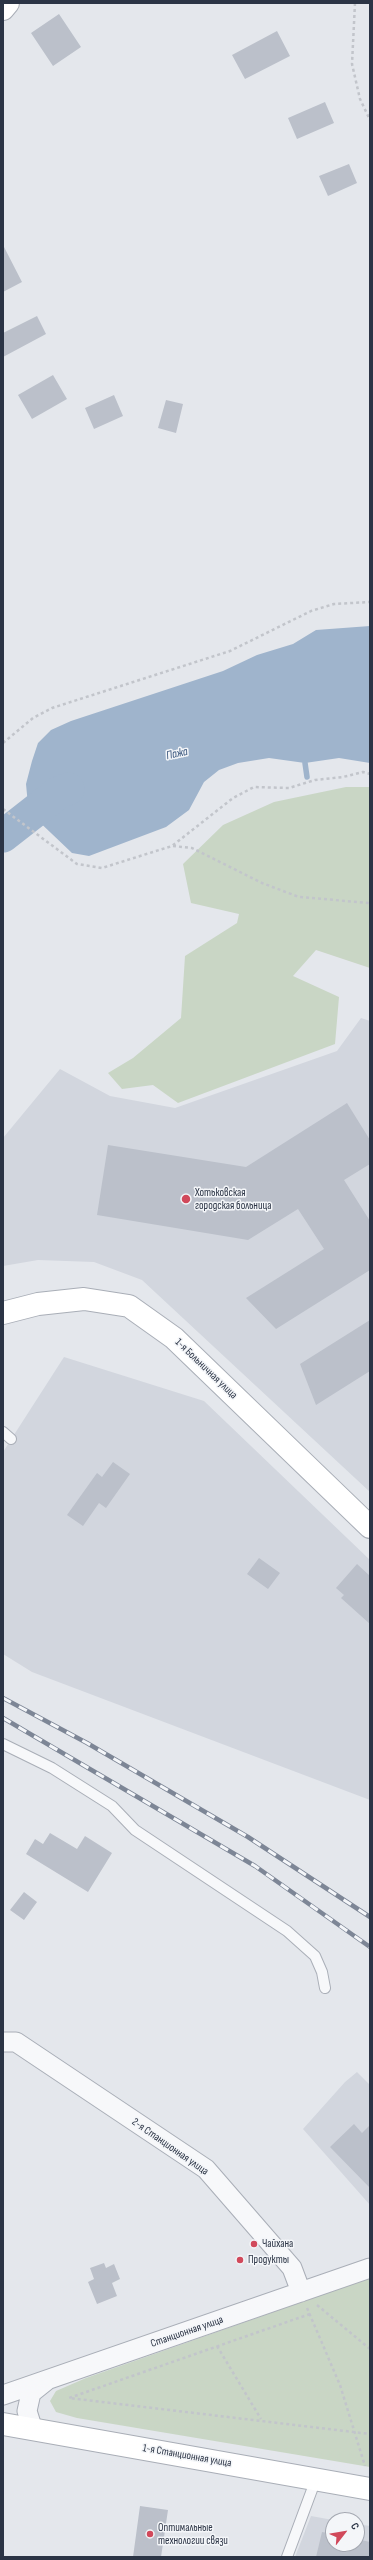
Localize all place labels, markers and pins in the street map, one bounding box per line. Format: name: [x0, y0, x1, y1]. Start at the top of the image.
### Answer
place label: Хотьковская городская больница: [195, 1186, 271, 1212]
marker: Хотьковская городская больница: [180, 1193, 192, 1205]
place label: Чайхана: [262, 2237, 293, 2251]
marker: Чайхана: [249, 2239, 259, 2249]
place label: Продукты: [248, 2253, 289, 2267]
marker: Продукты: [235, 2255, 245, 2265]
place label: Оптимальные технологии связи: [158, 2521, 228, 2547]
marker: Оптимальные технологии связи: [145, 2529, 155, 2539]

